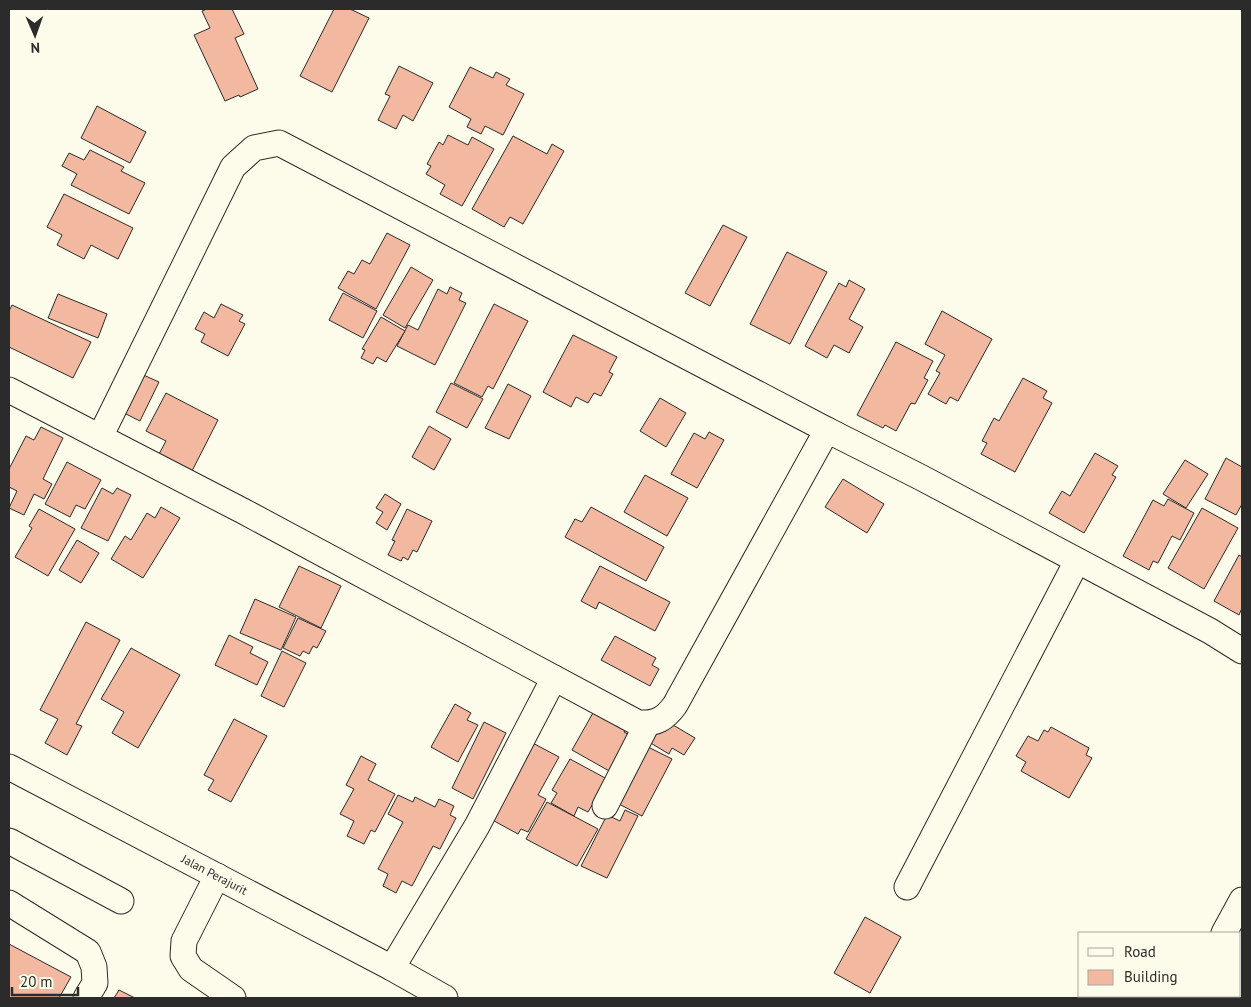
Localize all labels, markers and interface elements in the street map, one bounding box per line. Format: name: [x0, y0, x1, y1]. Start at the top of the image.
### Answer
north arrow: [10, 10, 60, 60]
text: N: [31, 39, 40, 57]
street label: Jalan Perajurit: [178, 850, 250, 898]
legend: [1078, 932, 1241, 997]
text: Road: [1124, 942, 1156, 961]
scale bar: [12, 964, 79, 996]
text: Building: [1124, 967, 1178, 986]
text: 20 m: [20, 972, 53, 991]

